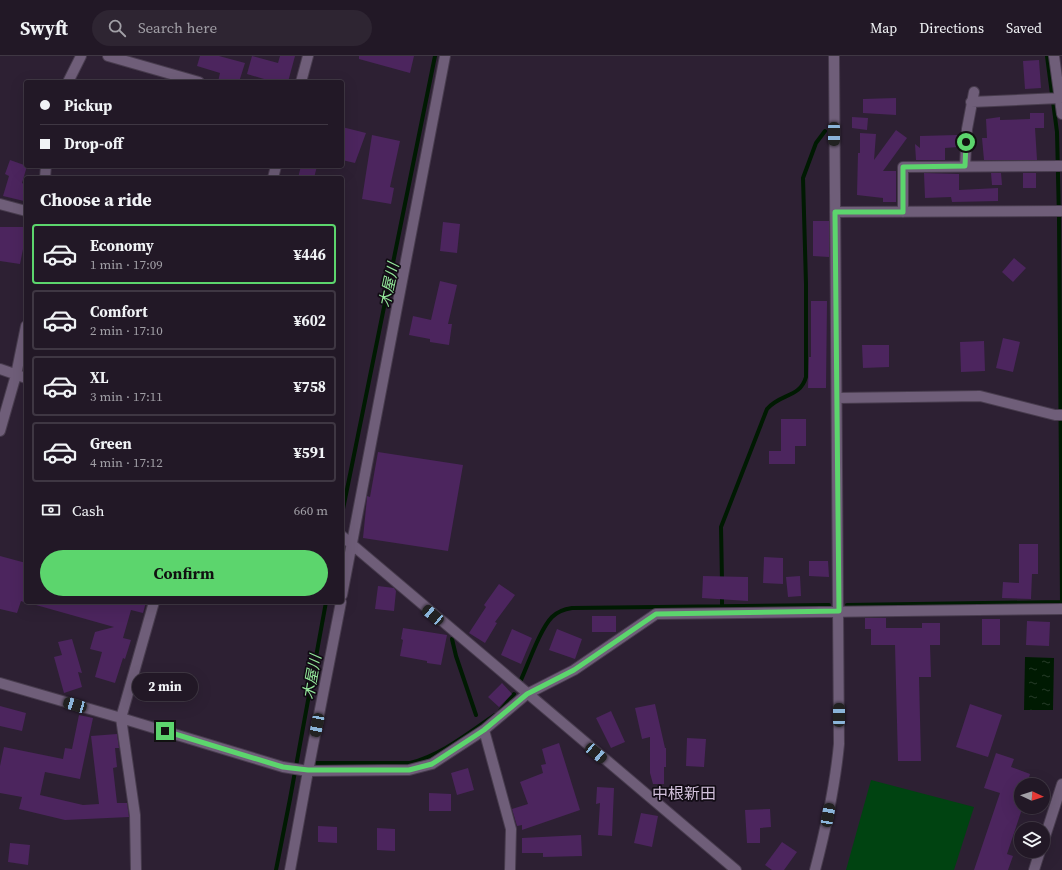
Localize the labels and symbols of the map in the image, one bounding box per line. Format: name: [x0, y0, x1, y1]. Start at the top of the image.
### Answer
car: [828, 122, 840, 146]
route start: [957, 133, 975, 151]
water label: 木屋川: [374, 259, 404, 309]
car: [420, 603, 446, 627]
water label: 木屋川: [297, 651, 326, 701]
callout: 2 min: [132, 673, 198, 701]
car: [62, 696, 88, 714]
car: [833, 703, 845, 727]
car: [309, 712, 325, 738]
route end: [156, 722, 174, 740]
car: [583, 741, 609, 765]
north arrow: [1014, 778, 1050, 814]
district label: 中根新田: [652, 782, 716, 804]
car: [820, 802, 836, 828]

